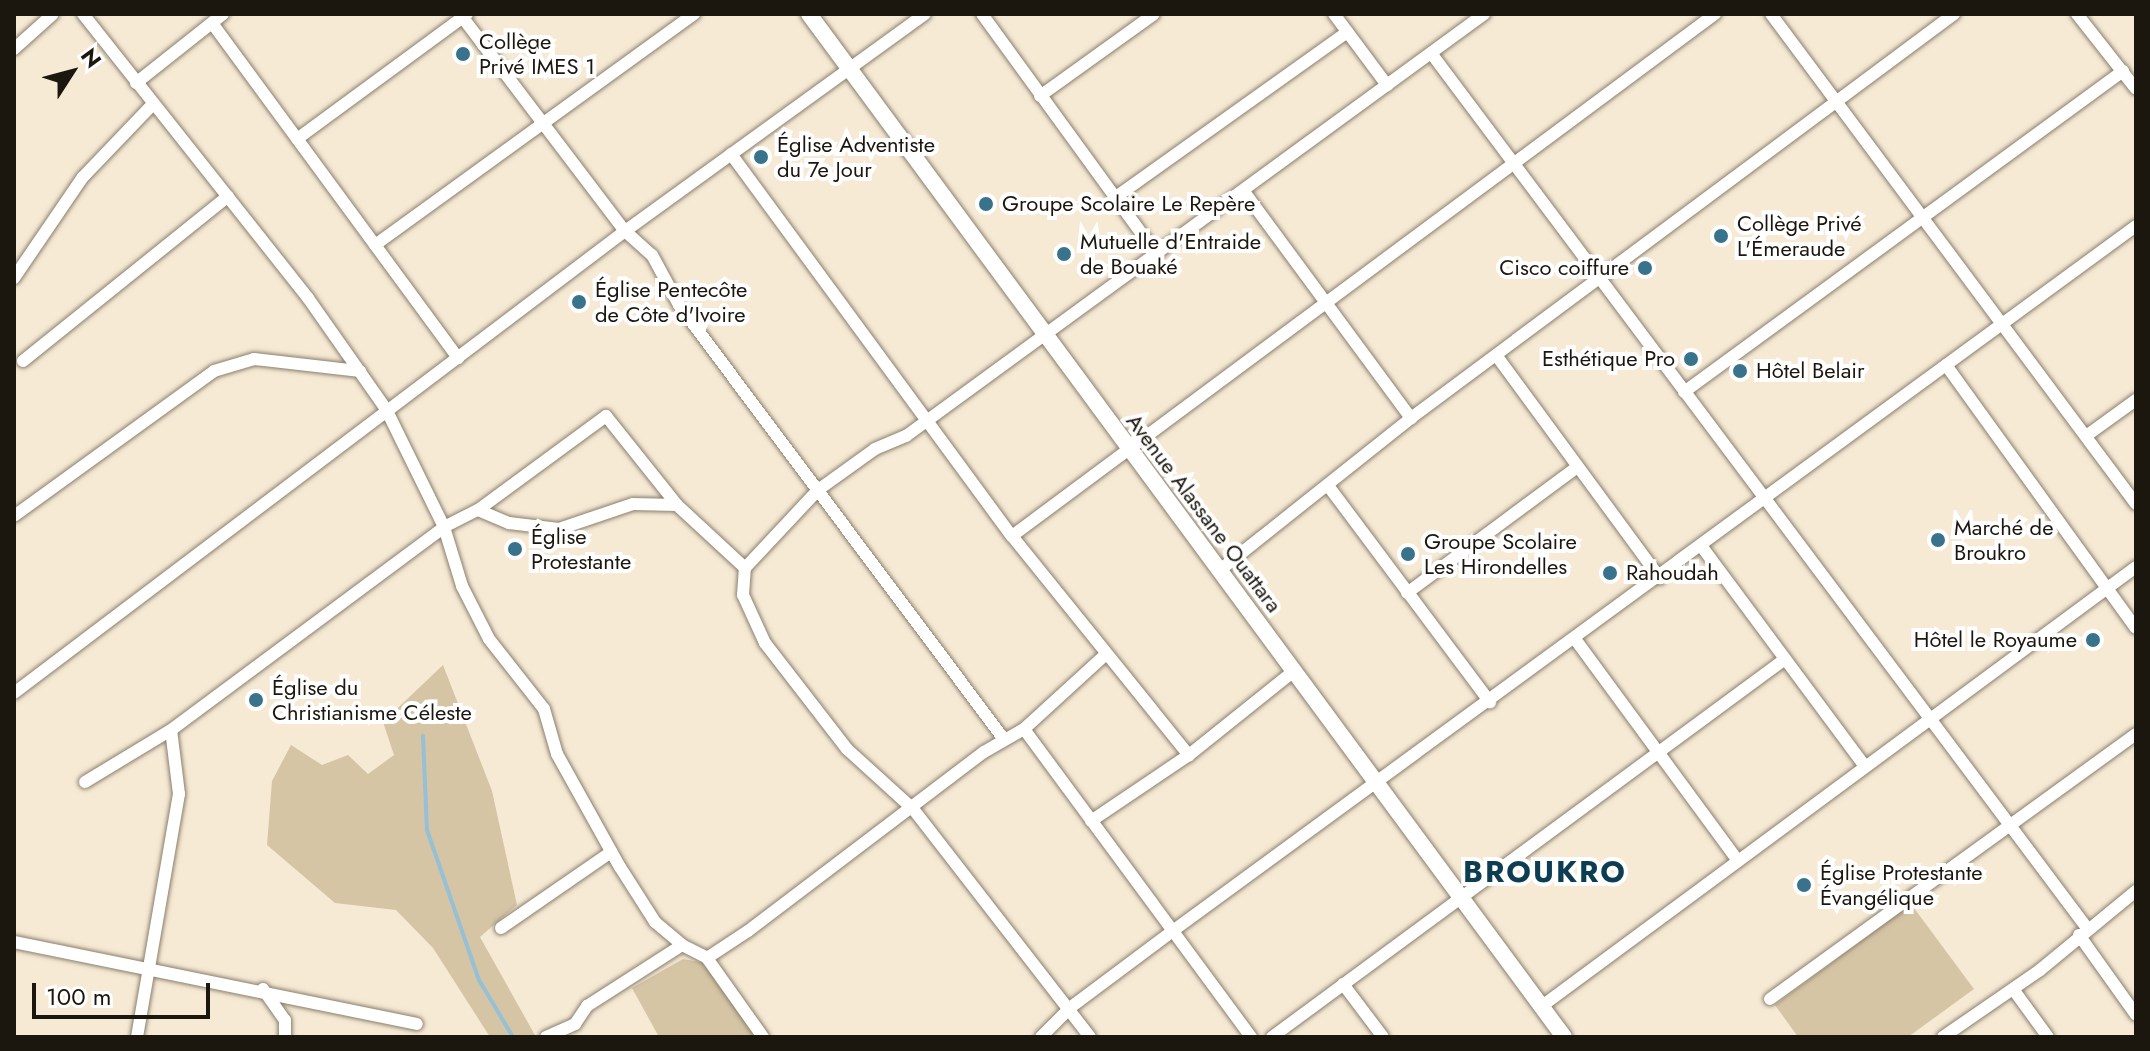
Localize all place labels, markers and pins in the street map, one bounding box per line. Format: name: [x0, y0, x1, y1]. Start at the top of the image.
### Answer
place label: Collège Privé IMES 1: [479, 28, 595, 80]
marker: Collège Privé IMES 1: [454, 45, 472, 63]
place label: Église Adventiste du 7e Jour: [777, 131, 935, 182]
marker: Église Adventiste du 7e Jour: [752, 148, 770, 166]
place label: Groupe Scolaire Le Repère: [1002, 191, 1255, 217]
marker: Groupe Scolaire Le Repère: [977, 195, 995, 213]
place label: Collège Privé L'Émeraude: [1737, 210, 1862, 262]
marker: Collège Privé L'Émeraude: [1712, 227, 1730, 245]
place label: Mutuelle d'Entraide de Bouaké: [1080, 228, 1261, 280]
marker: Mutuelle d'Entraide de Bouaké: [1055, 245, 1073, 263]
place label: Cisco coiffure: [1499, 255, 1629, 281]
marker: Cisco coiffure: [1636, 259, 1654, 277]
place label: Église Pentecôte de Côte d'Ivoire: [595, 276, 747, 328]
marker: Église Pentecôte de Côte d'Ivoire: [570, 293, 588, 311]
place label: Esthétique Pro: [1542, 346, 1675, 372]
marker: Esthétique Pro: [1682, 350, 1700, 368]
place label: Hôtel Belair: [1756, 358, 1865, 384]
marker: Hôtel Belair: [1731, 362, 1749, 380]
place label: Marché de Broukro: [1954, 514, 2053, 566]
place label: Église Protestante: [531, 523, 631, 574]
place label: Groupe Scolaire Les Hirondelles: [1424, 528, 1577, 580]
marker: Marché de Broukro: [1929, 531, 1947, 549]
marker: Église Protestante: [506, 540, 524, 558]
marker: Groupe Scolaire Les Hirondelles: [1399, 545, 1417, 563]
place label: Rahoudah: [1626, 560, 1719, 586]
marker: Rahoudah: [1601, 564, 1619, 582]
place label: Hôtel le Royaume: [1914, 627, 2077, 653]
marker: Hôtel le Royaume: [2084, 631, 2102, 649]
place label: Église du Christianisme Céleste: [272, 674, 472, 726]
marker: Église du Christianisme Céleste: [247, 691, 265, 709]
place label: Église Protestante Évangélique: [1820, 859, 1983, 910]
marker: Église Protestante Évangélique: [1795, 876, 1813, 894]

